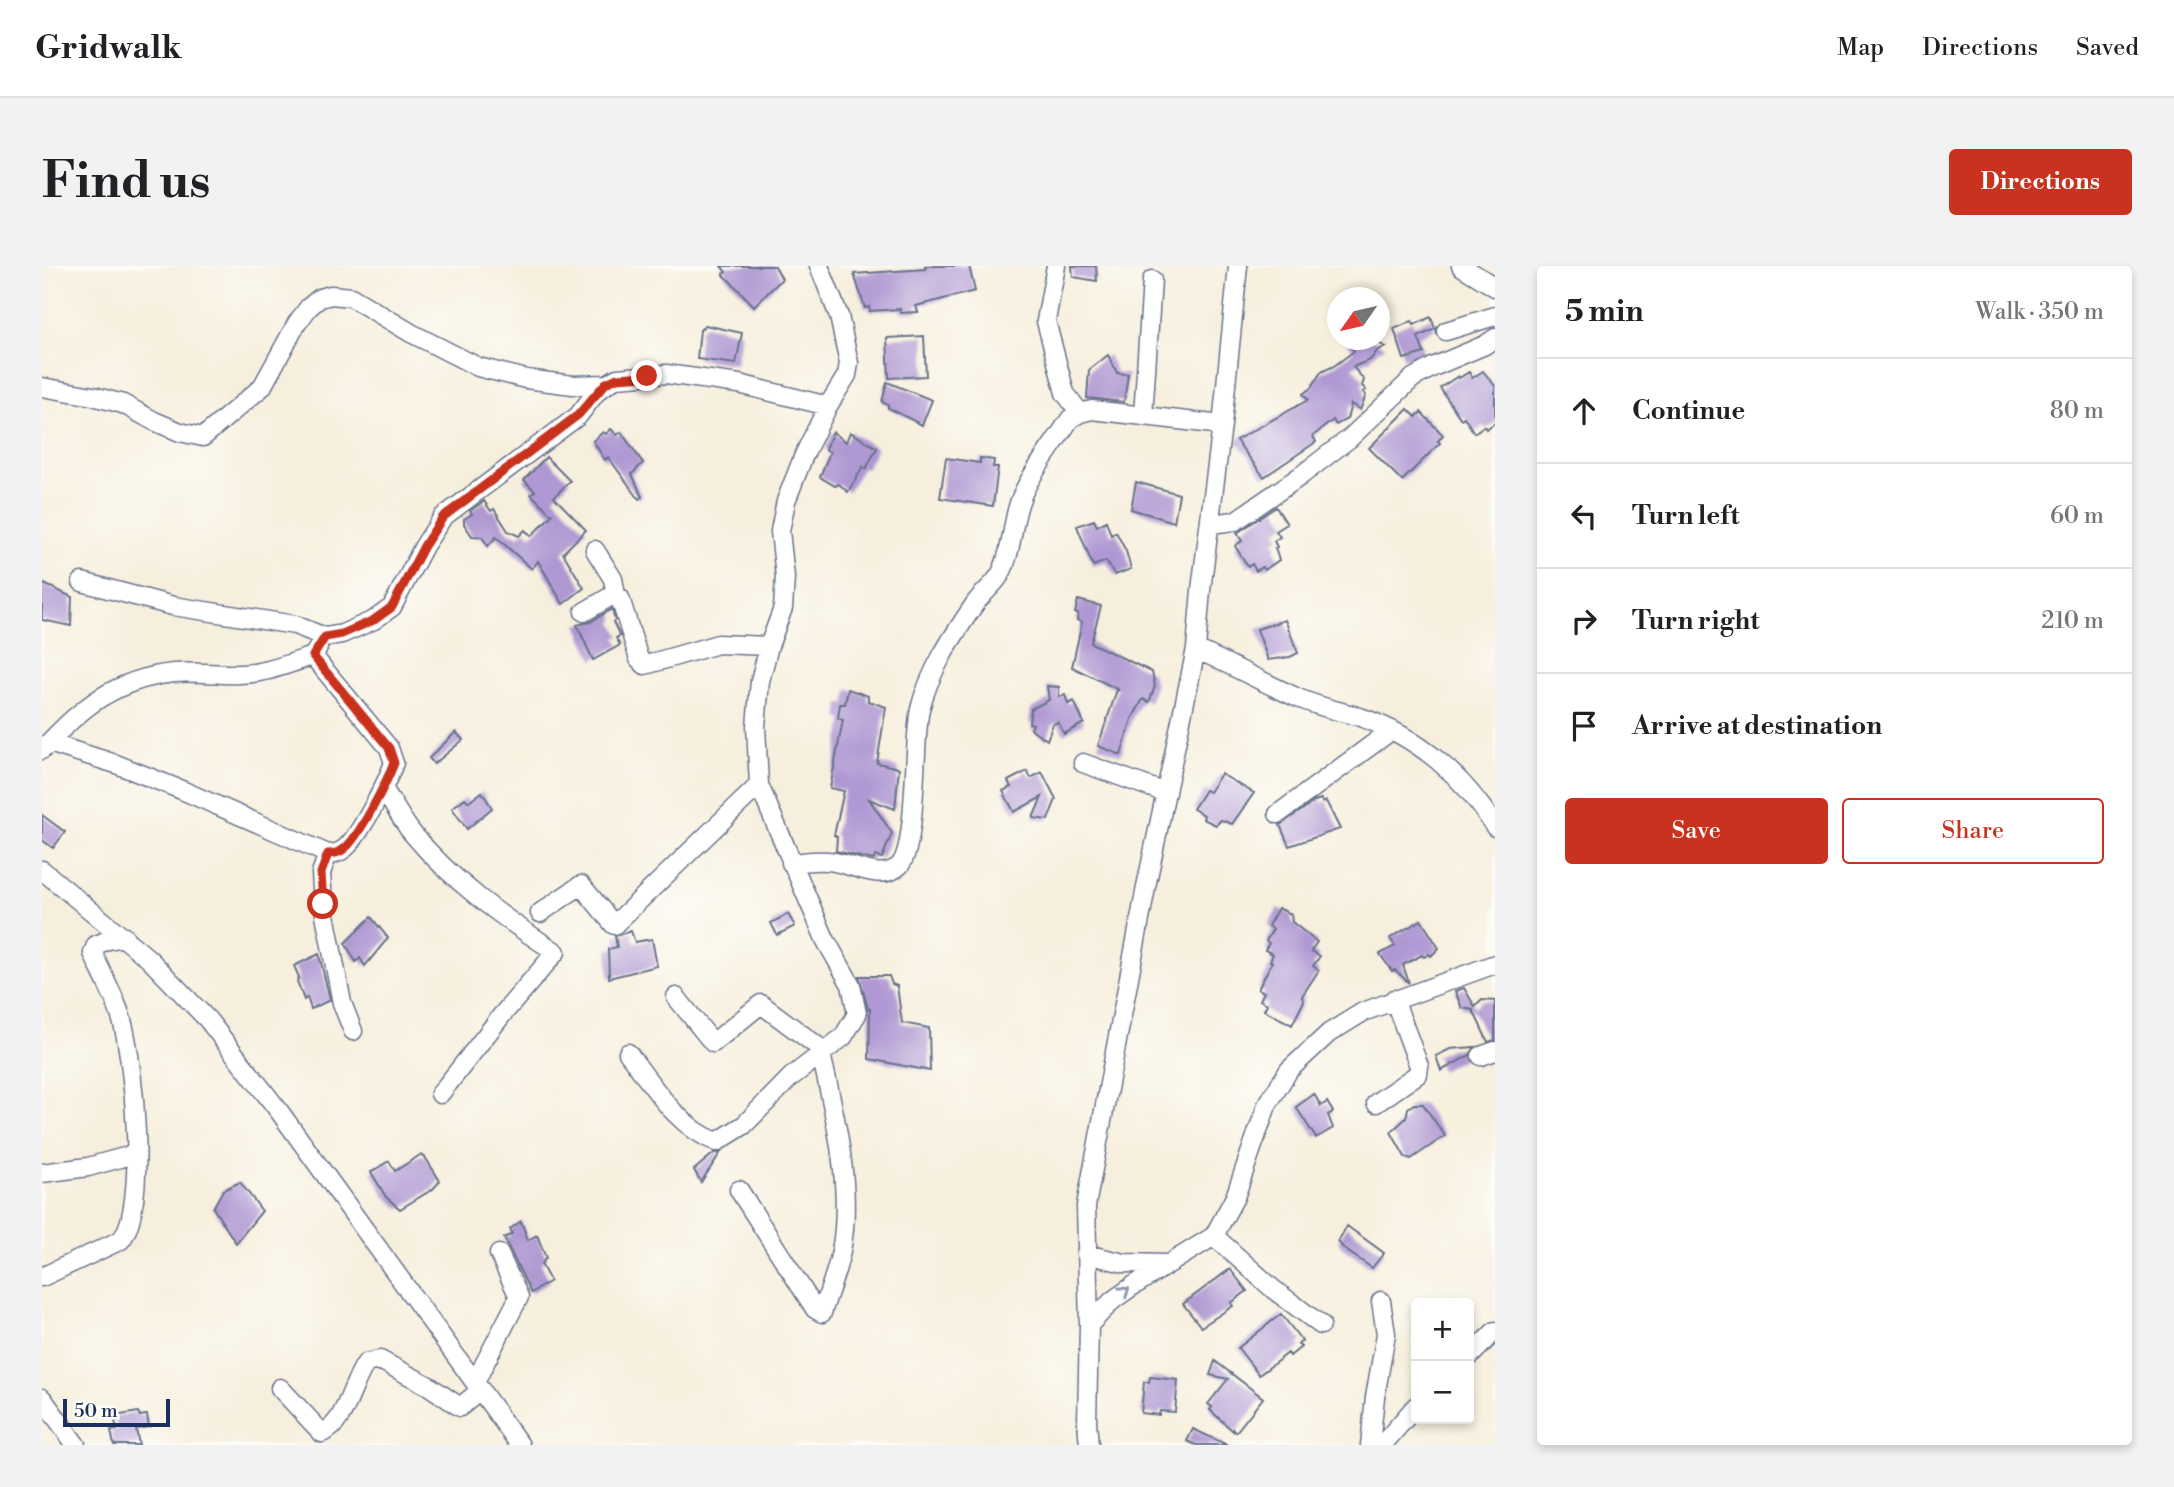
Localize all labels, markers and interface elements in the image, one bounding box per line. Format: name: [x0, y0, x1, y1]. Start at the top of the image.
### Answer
text: Gridwalk: [35, 28, 182, 69]
text: Map: [1837, 33, 1884, 63]
text: Directions: [1922, 33, 2038, 63]
text: Saved: [2076, 33, 2139, 63]
button: Directions: [1949, 149, 2132, 215]
text: Find us: [42, 152, 211, 213]
north arrow: [1327, 287, 1390, 350]
text: 5 min: [1565, 293, 1644, 331]
text: Walk · 350 m: [1975, 298, 2104, 326]
route end: [631, 360, 662, 391]
icon: ahead: [1565, 392, 1603, 430]
text: Continue: [1632, 395, 1745, 427]
text: 80 m: [2050, 397, 2104, 425]
icon: left: [1565, 497, 1603, 535]
text: Turn left: [1632, 500, 1740, 532]
text: 60 m: [2050, 502, 2104, 530]
icon: right: [1565, 602, 1603, 640]
text: Turn right: [1632, 605, 1760, 637]
text: 210 m: [2041, 607, 2104, 635]
icon: arrive: [1565, 707, 1603, 745]
text: Arrive at destination: [1632, 710, 1882, 742]
button: Save: [1565, 798, 1828, 864]
button: Share: [1842, 798, 2104, 864]
route start: [307, 888, 338, 919]
one-way arrow: [1117, 1287, 1130, 1299]
map controls: [1411, 1298, 1474, 1424]
button: +: [1411, 1298, 1474, 1361]
button: −: [1411, 1361, 1474, 1424]
scale bar: [63, 1396, 170, 1428]
text: 50 m: [74, 1399, 118, 1423]

